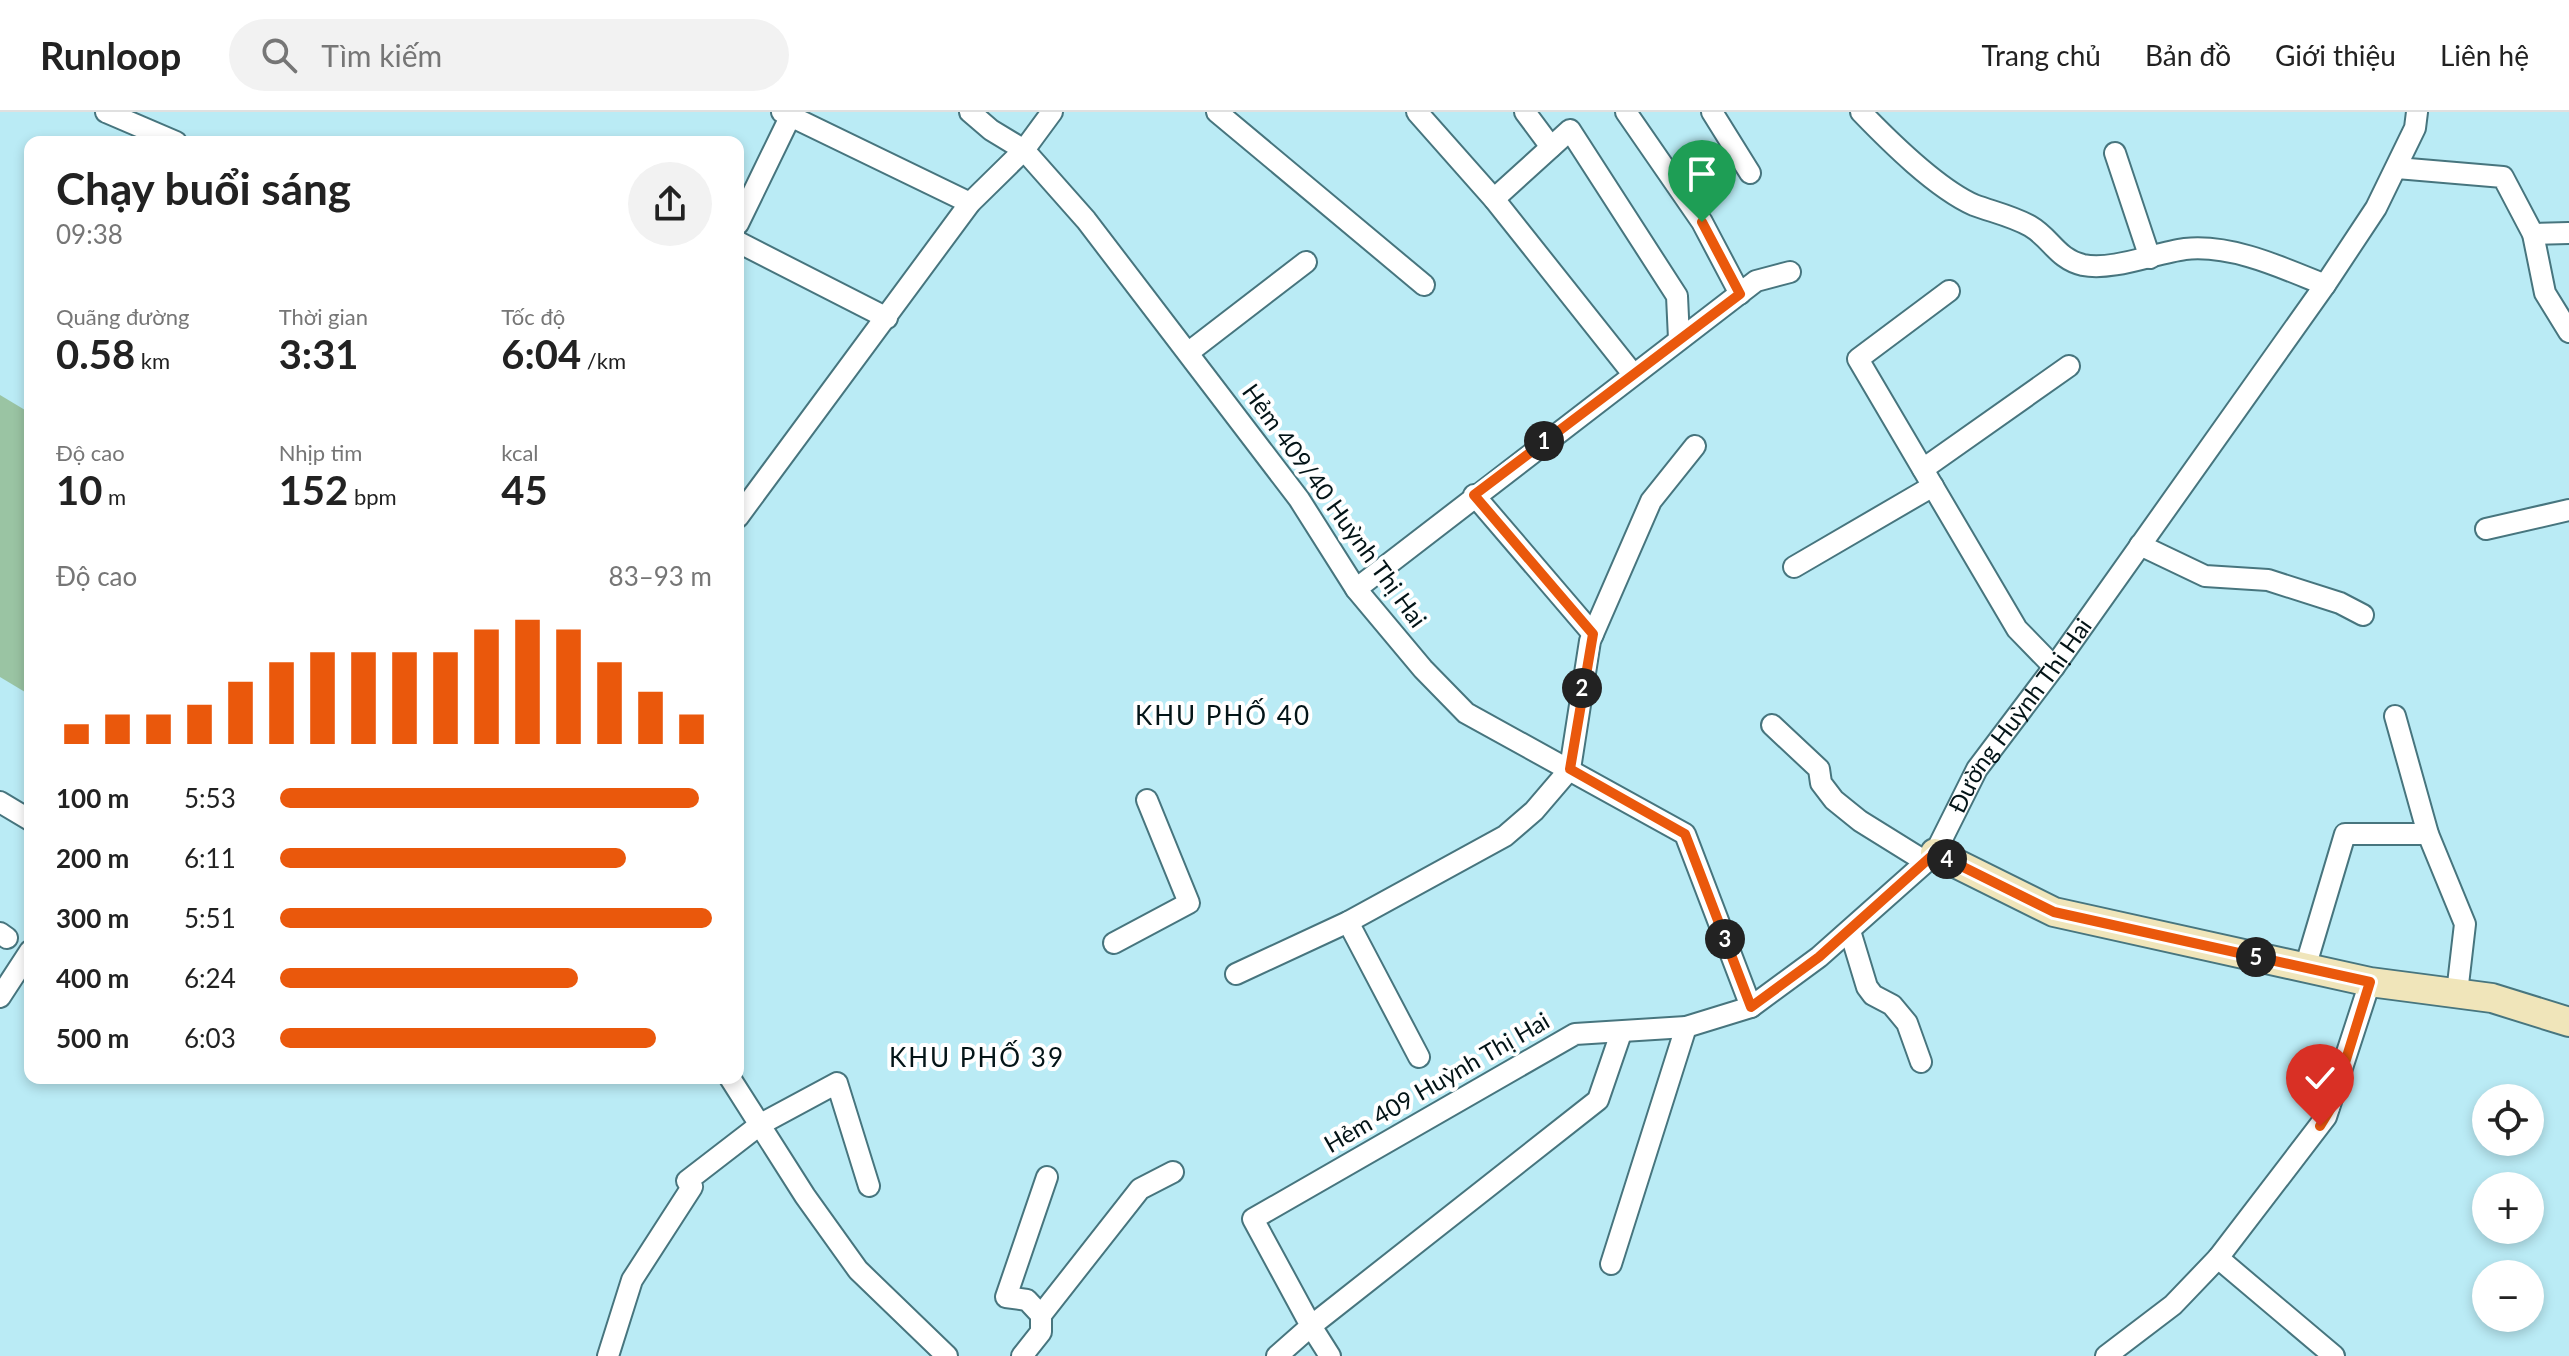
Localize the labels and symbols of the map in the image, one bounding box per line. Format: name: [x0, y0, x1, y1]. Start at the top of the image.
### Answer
pin: [1668, 140, 1736, 222]
street label: Hẻm 409/40 Huỳnh Thị Hai: [1237, 378, 1433, 633]
pin: 1: [1524, 421, 1564, 461]
street label: Đường Huỳnh Thị Hai: [1941, 612, 2097, 817]
pin: 2: [1562, 668, 1602, 708]
district label: KHU PHỐ 40: [1135, 698, 1311, 731]
pin: 4: [1927, 839, 1967, 879]
pin: 3: [1705, 919, 1745, 959]
pin: 5: [2236, 937, 2276, 977]
street label: Hẻm 409 Huỳnh Thị Hai: [1318, 1005, 1554, 1158]
district label: KHU PHỐ 39: [889, 1040, 1065, 1073]
pin: [2286, 1044, 2354, 1126]

